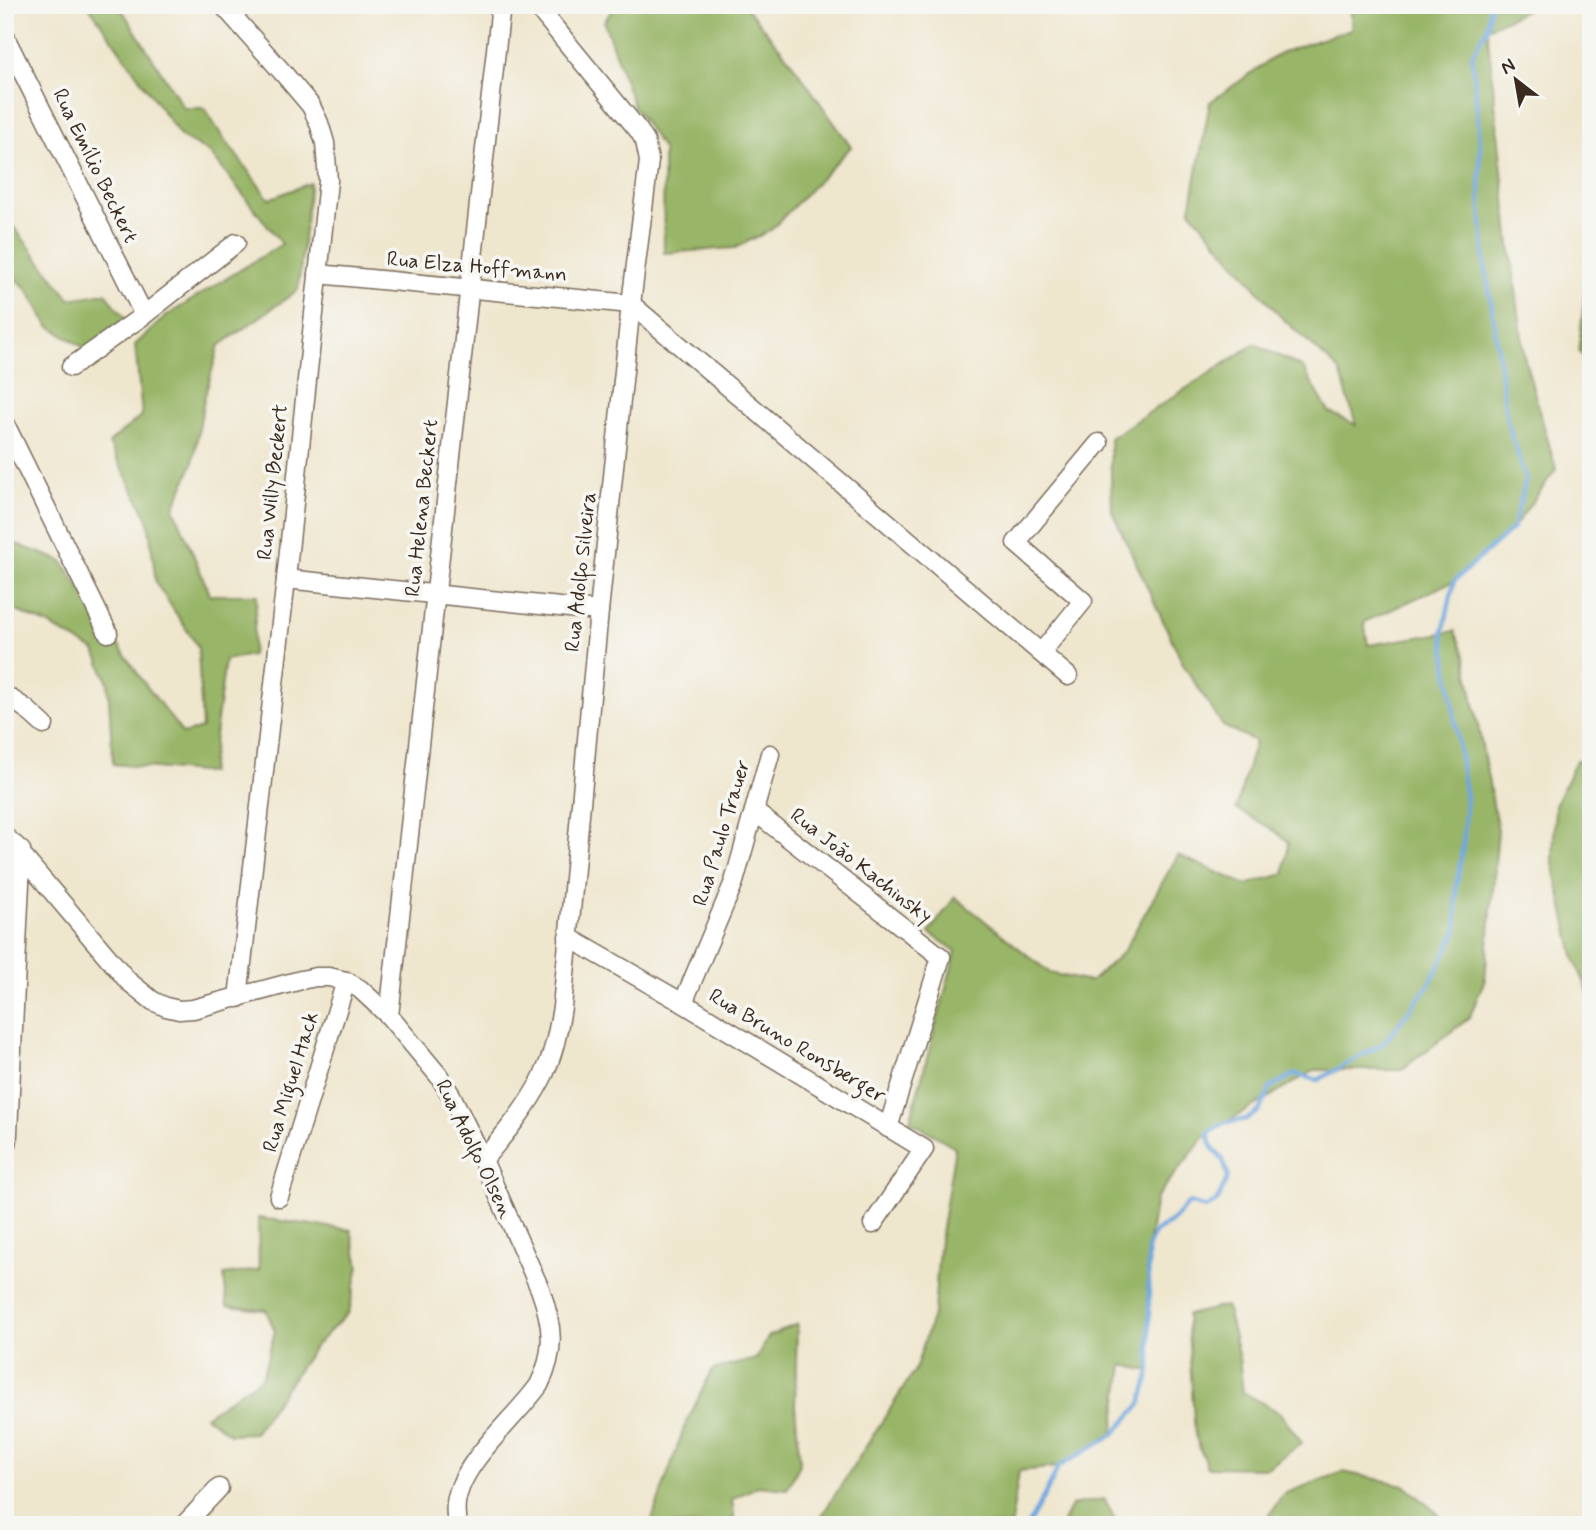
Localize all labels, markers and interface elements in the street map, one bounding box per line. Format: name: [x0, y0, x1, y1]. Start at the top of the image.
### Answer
north arrow: [1480, 46, 1550, 116]
text: N: [1496, 53, 1520, 81]
street label: Rua Emílio Beckert: [45, 84, 145, 248]
street label: Rua Elza Hoffmann: [386, 245, 568, 289]
street label: Rua Willy Beckert: [251, 403, 295, 561]
street label: Rua Helena Beckert: [399, 418, 445, 598]
street label: Rua Adolfo Silveira: [559, 491, 605, 654]
street label: Rua Paulo Trauer: [686, 756, 758, 909]
street label: Rua João Kachinsky: [784, 802, 938, 930]
street label: Rua Bruno Ronsberger: [702, 982, 891, 1112]
street label: Rua Miguel Hack: [256, 1008, 328, 1156]
street label: Rua Adolfo Olsen: [427, 1075, 520, 1224]

